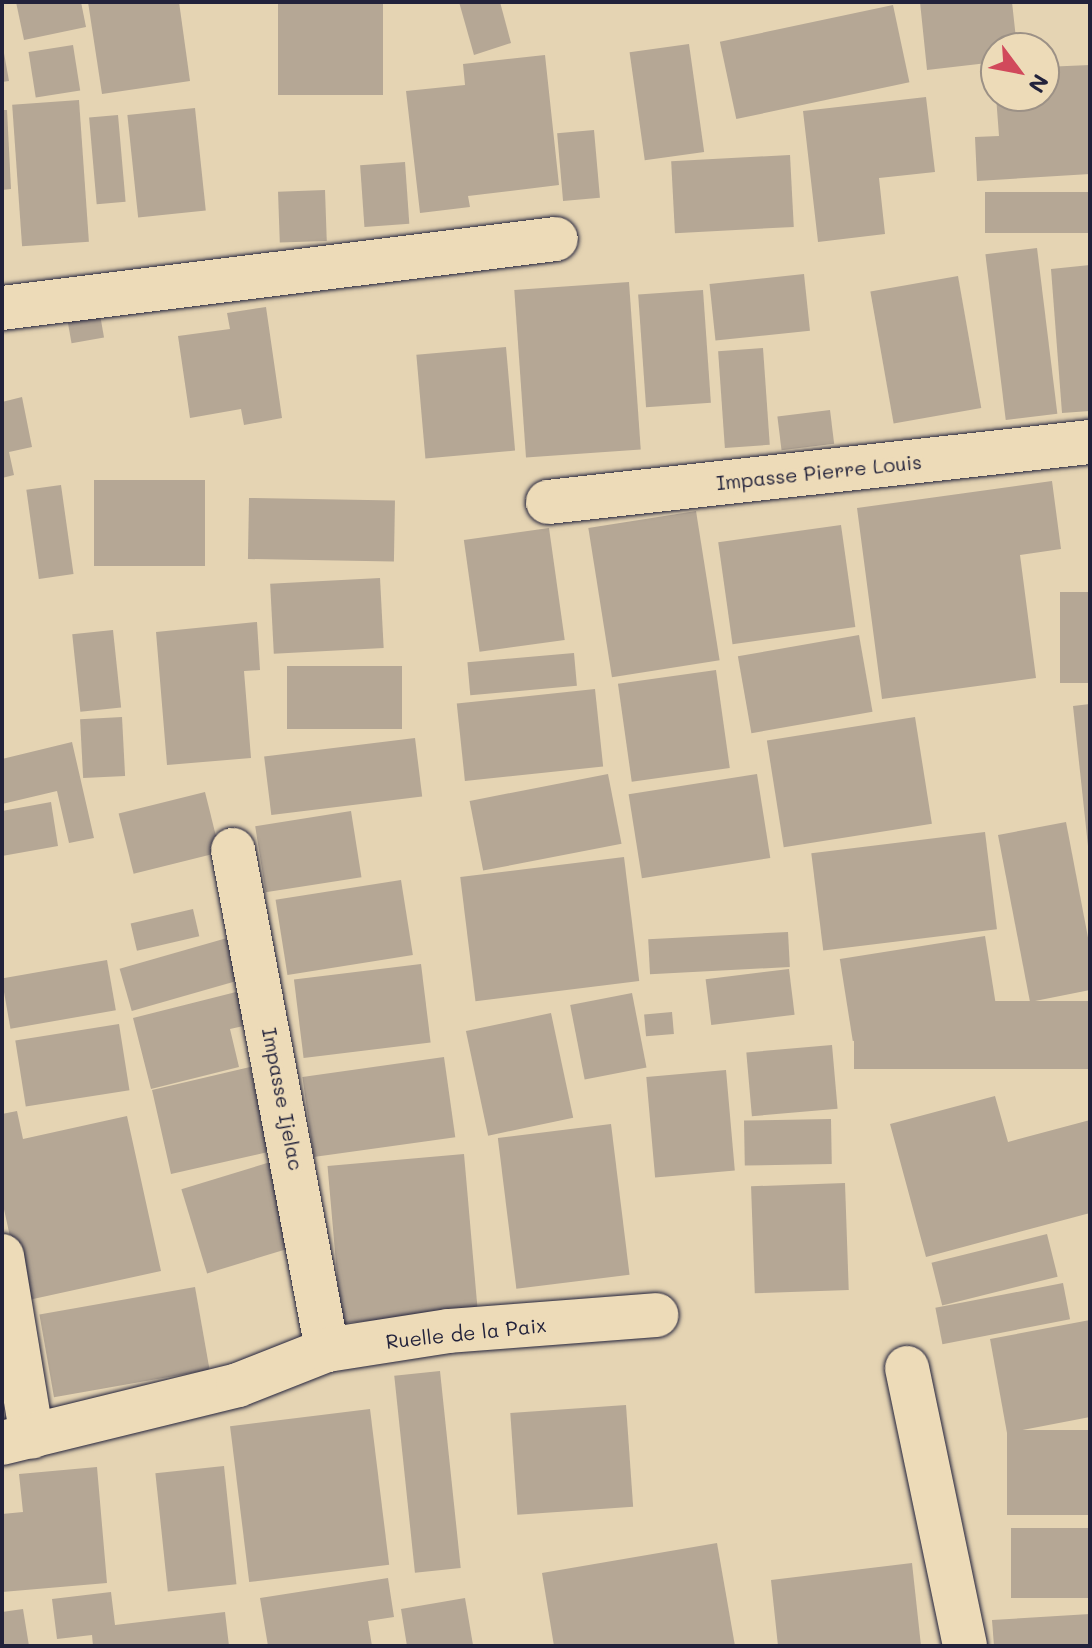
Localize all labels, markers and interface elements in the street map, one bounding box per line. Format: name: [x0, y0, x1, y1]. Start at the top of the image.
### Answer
north arrow: [980, 32, 1060, 112]
text: N: [1022, 69, 1056, 99]
street label: Impasse Pierre Louis: [715, 449, 923, 495]
street label: Impasse Ijelac: [257, 1026, 309, 1172]
street label: Ruelle de la Paix: [385, 1313, 547, 1353]

